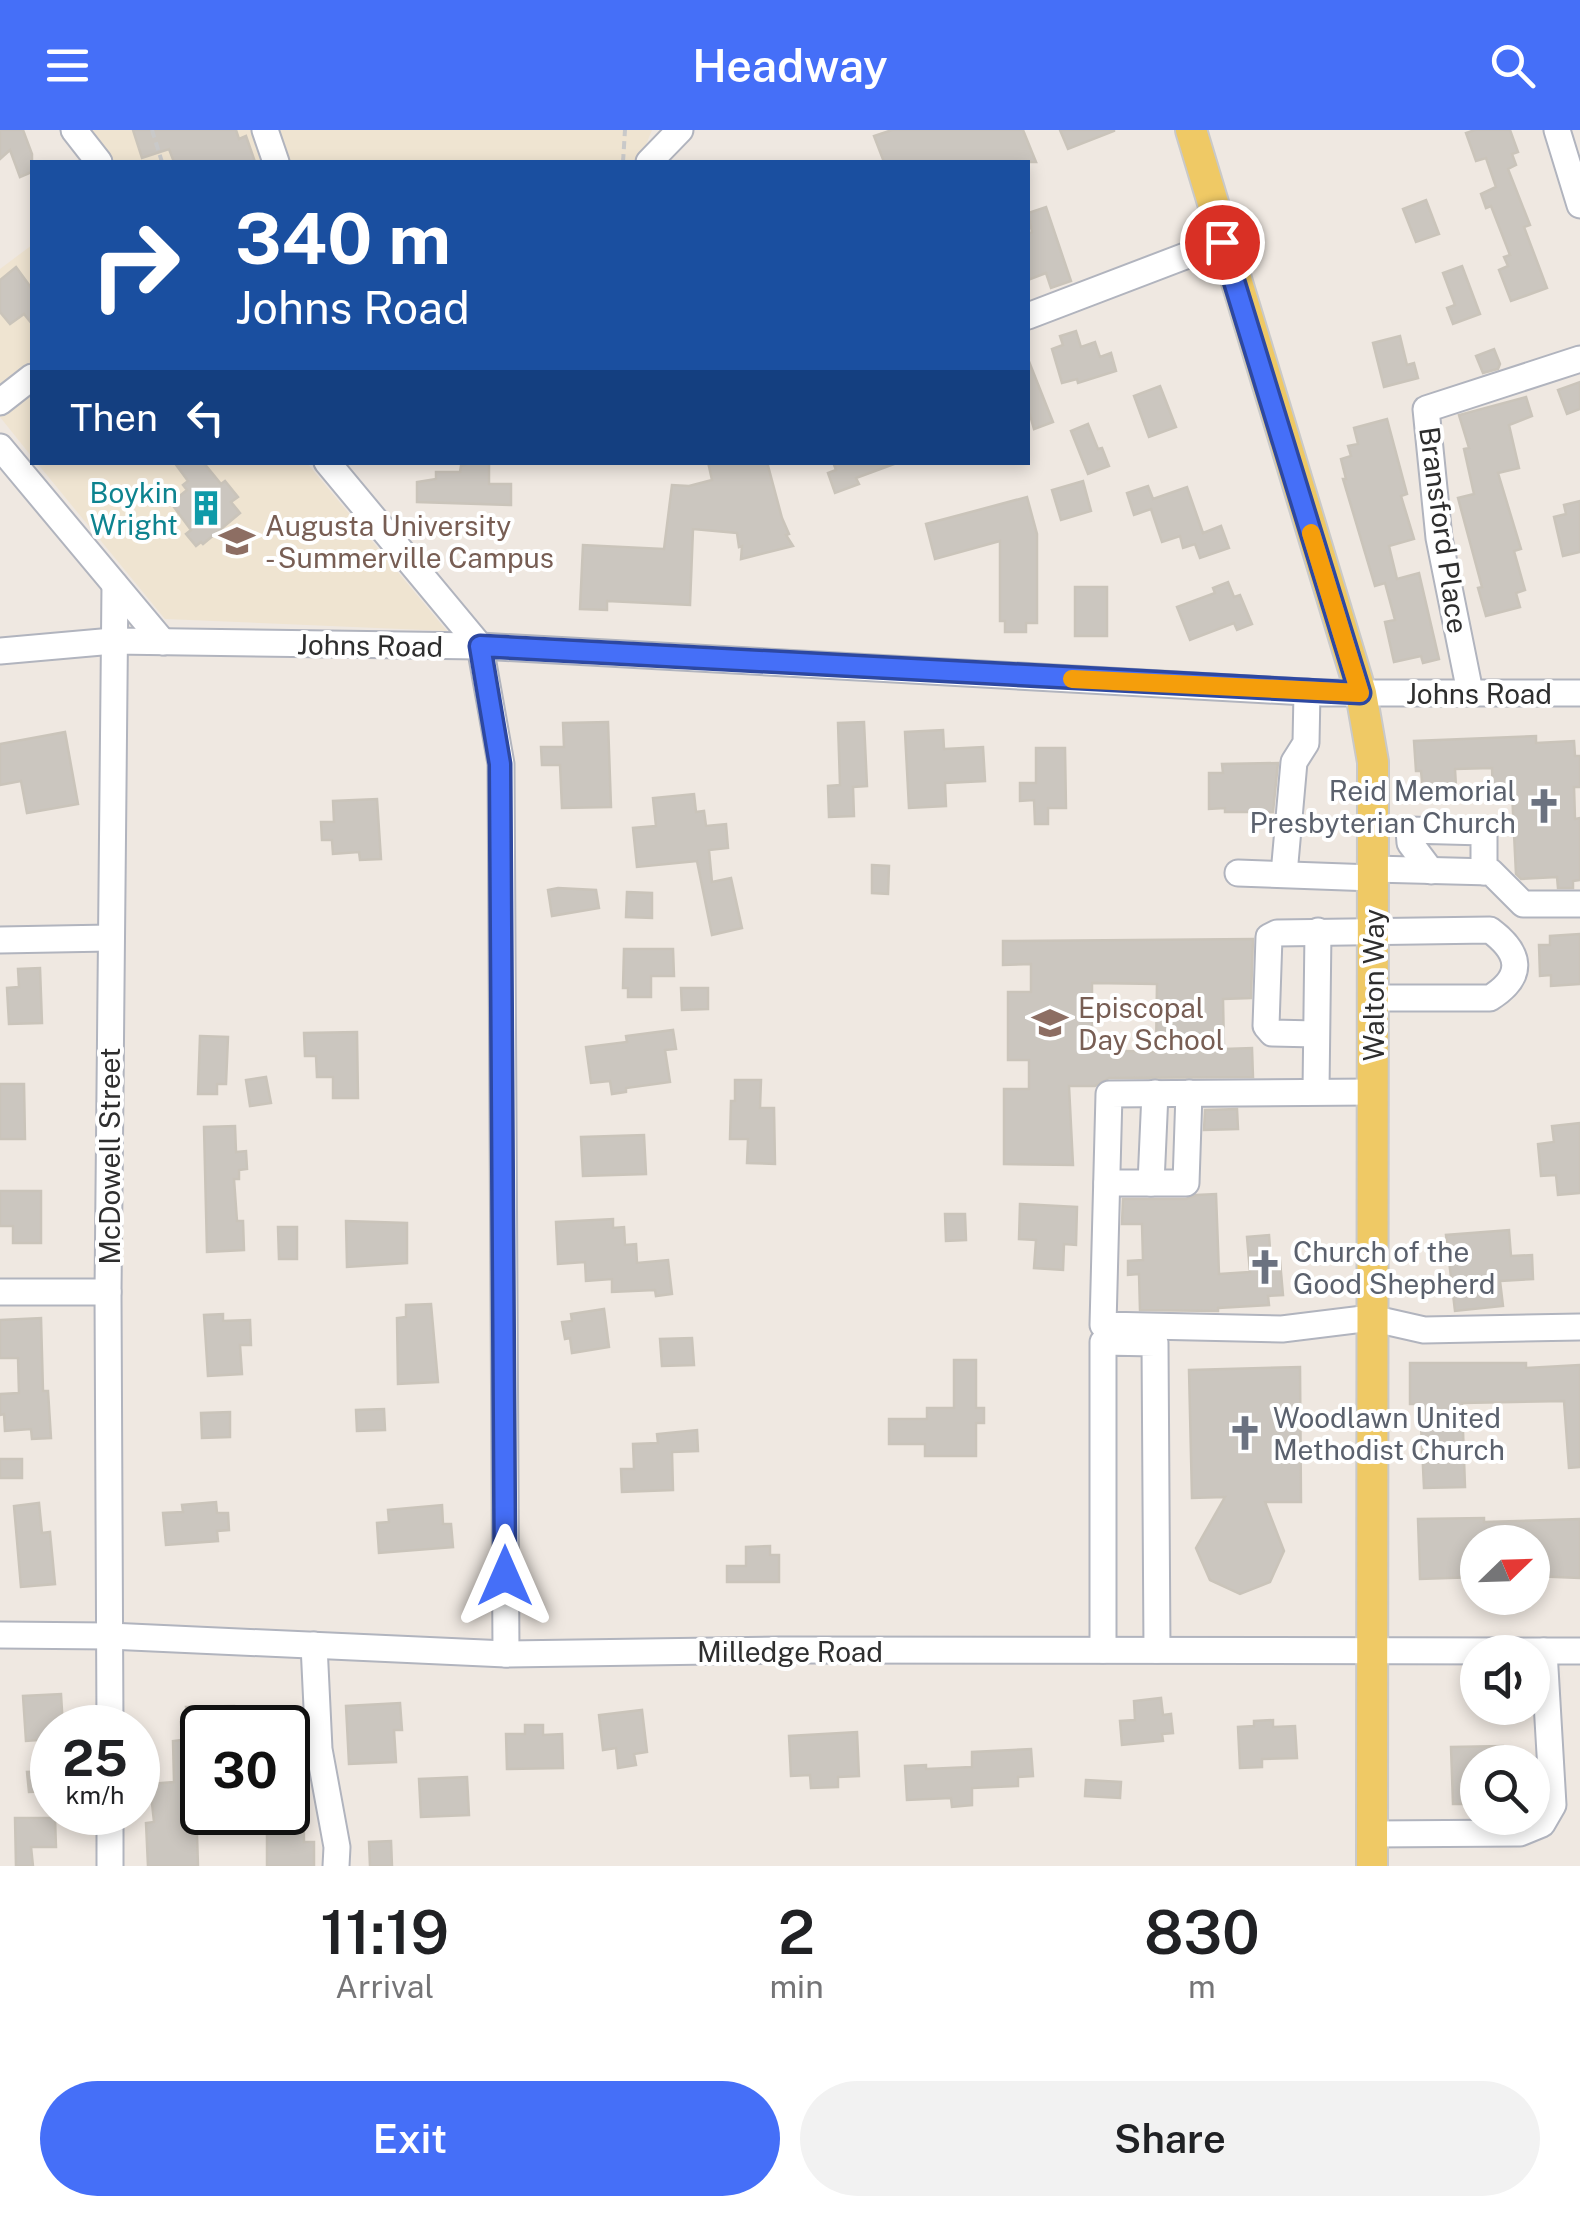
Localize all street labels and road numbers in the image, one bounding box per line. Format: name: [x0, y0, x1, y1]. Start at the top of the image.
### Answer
street label: Bransford Place: [1413, 424, 1475, 636]
street label: Johns Road: [297, 627, 443, 663]
street label: Johns Road: [1406, 677, 1552, 710]
street label: Walton Way: [1357, 909, 1390, 1061]
street label: McDowell Street: [93, 1047, 126, 1265]
street label: Milledge Road: [697, 1635, 883, 1668]

